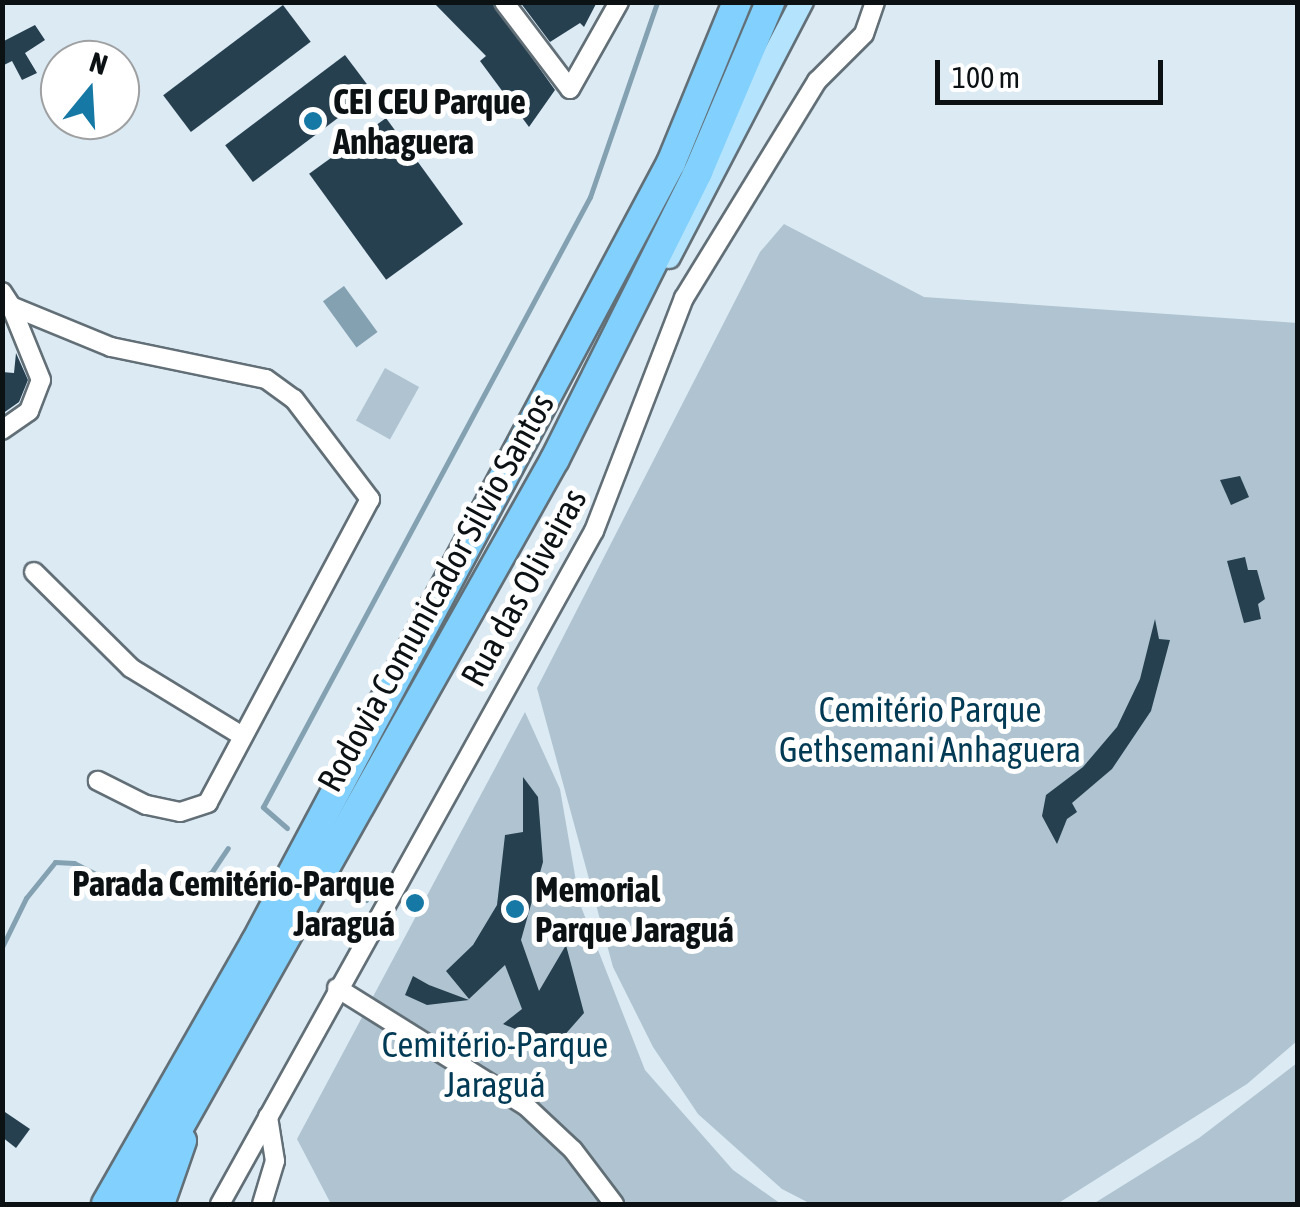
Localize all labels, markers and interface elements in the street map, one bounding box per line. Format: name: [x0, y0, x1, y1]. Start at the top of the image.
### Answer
north arrow: [40, 40, 140, 140]
scale bar: [940, 40, 1168, 102]
text: N: [86, 46, 111, 81]
text: 100 m: [952, 60, 1020, 94]
place label: CEI CEU Parque Anhaguera: [333, 80, 526, 162]
marker: CEI CEU Parque Anhaguera: [302, 110, 324, 132]
street label: Rodovia Comunicador Silvio Santos: [308, 386, 562, 798]
street label: Rua das Oliveiras: [451, 481, 595, 693]
park label: Cemitério Parque Gethsemani Anhaguera: [779, 688, 1081, 770]
place label: Parada Cemitério-Parque Jaraguá: [72, 862, 395, 944]
place label: Memorial Parque Jaraguá: [535, 868, 734, 950]
marker: Parada Cemitério-Parque Jaraguá: [404, 892, 426, 914]
marker: Memorial Parque Jaraguá: [504, 898, 526, 920]
park label: Cemitério-Parque Jaraguá: [382, 1023, 608, 1105]

